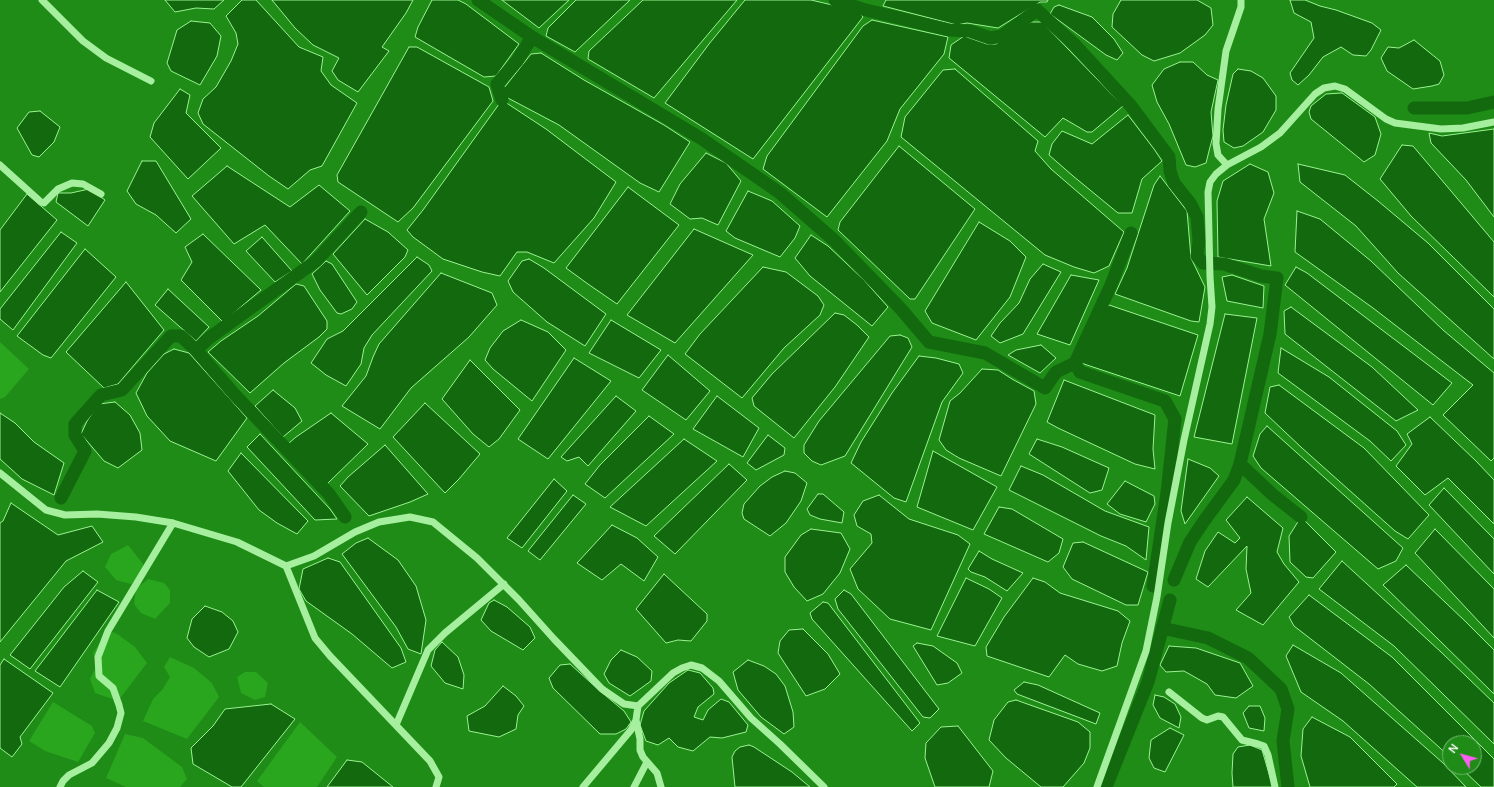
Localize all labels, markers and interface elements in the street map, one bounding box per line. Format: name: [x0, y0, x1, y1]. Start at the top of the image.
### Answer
north arrow: [1442, 735, 1482, 775]
text: N: [1444, 740, 1461, 756]

